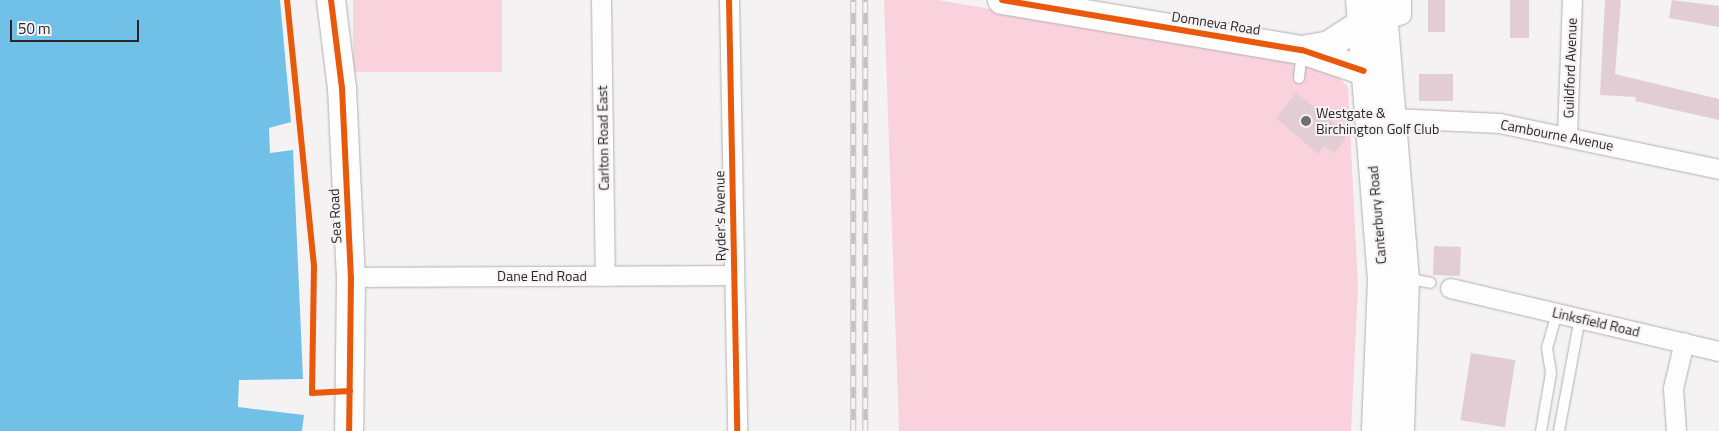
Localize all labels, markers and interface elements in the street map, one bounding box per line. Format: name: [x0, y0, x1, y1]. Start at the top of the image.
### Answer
street label: Domneva Road: [1170, 8, 1262, 38]
scale bar: [12, 10, 141, 42]
text: 50 m: [18, 17, 51, 40]
street label: Guildford Avenue: [1560, 17, 1580, 119]
street label: Carlton Road East: [594, 85, 612, 191]
place label: Westgate & Birchington Golf Club: [1316, 105, 1439, 138]
marker: Westgate & Birchington Golf Club: [1300, 115, 1312, 127]
street label: Cambourne Avenue: [1499, 116, 1615, 154]
street label: Canterbury Road: [1364, 165, 1390, 265]
street label: Ryder's Avenue: [711, 170, 729, 262]
street label: Sea Road: [325, 188, 345, 244]
street label: Dane End Road: [497, 268, 587, 284]
street label: Linksfield Road: [1551, 304, 1641, 340]

